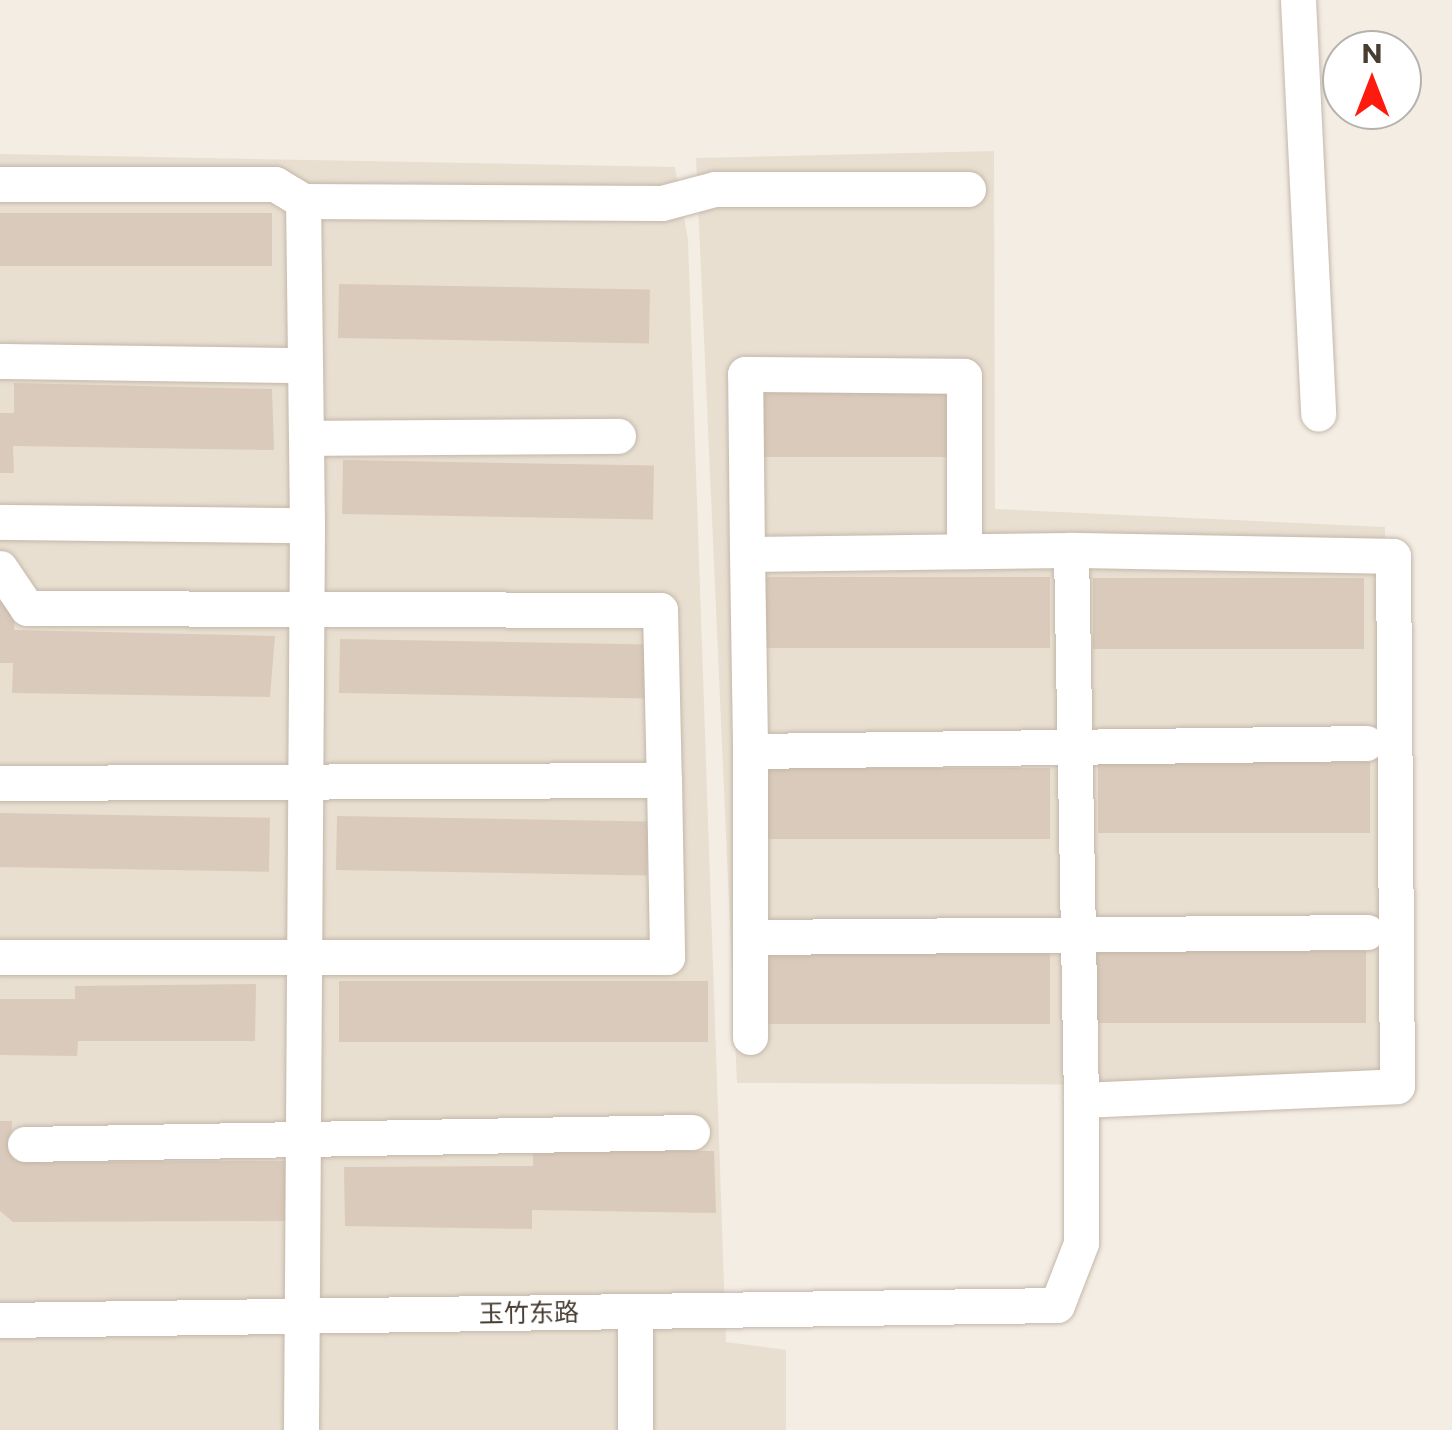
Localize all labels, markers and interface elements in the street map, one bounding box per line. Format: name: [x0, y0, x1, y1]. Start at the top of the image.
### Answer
north arrow: [1322, 30, 1422, 130]
text: N: [1362, 35, 1383, 69]
street label: 玉竹东路: [479, 1296, 579, 1328]

